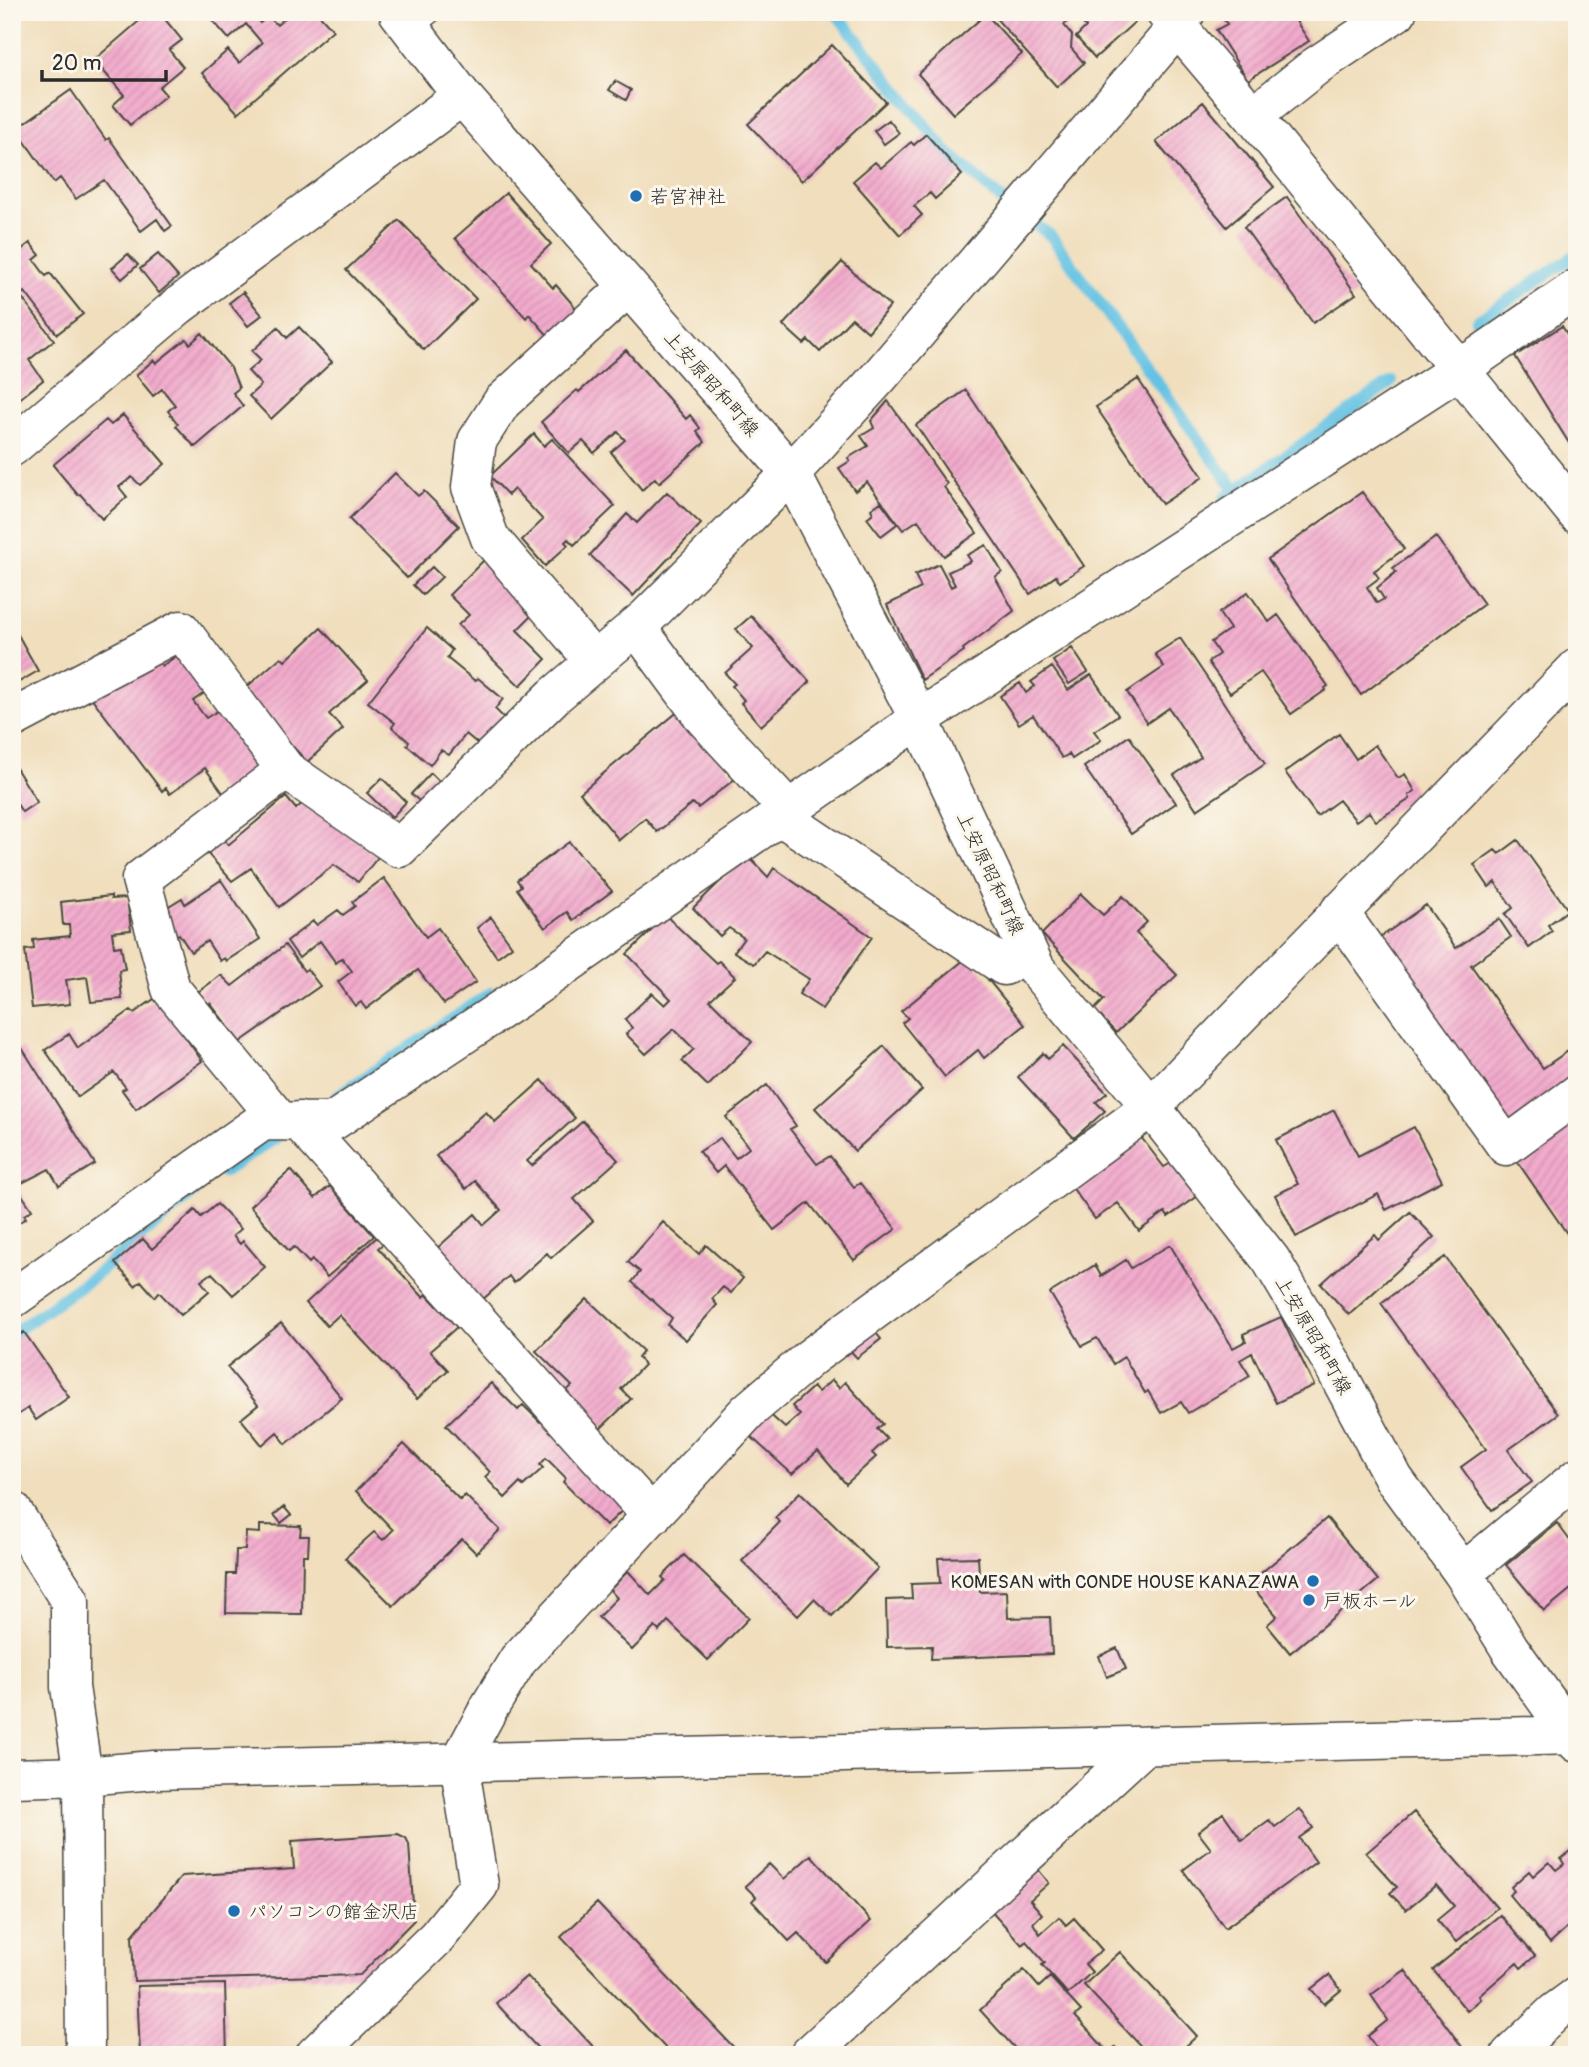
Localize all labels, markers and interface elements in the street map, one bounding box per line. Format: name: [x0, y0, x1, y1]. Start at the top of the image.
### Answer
scale bar: [42, 38, 166, 82]
text: 20 m: [52, 50, 101, 77]
place label: 若宮神社: [650, 185, 726, 209]
marker: 若宮神社: [628, 188, 644, 204]
street label: 上安原昭和町線: [659, 326, 764, 442]
street label: 上安原昭和町線: [951, 808, 1029, 939]
street label: 上安原昭和町線: [1269, 1272, 1357, 1399]
place label: KOMESAN with CONDE HOUSE KANAZAWA: [951, 1570, 1299, 1594]
marker: KOMESAN with CONDE HOUSE KANAZAWA: [1305, 1573, 1321, 1589]
place label: 戸板ホール: [1323, 1589, 1417, 1613]
marker: 戸板ホール: [1301, 1592, 1317, 1608]
place label: パソコンの館金沢店: [248, 1900, 419, 1924]
marker: パソコンの館金沢店: [226, 1903, 242, 1919]

